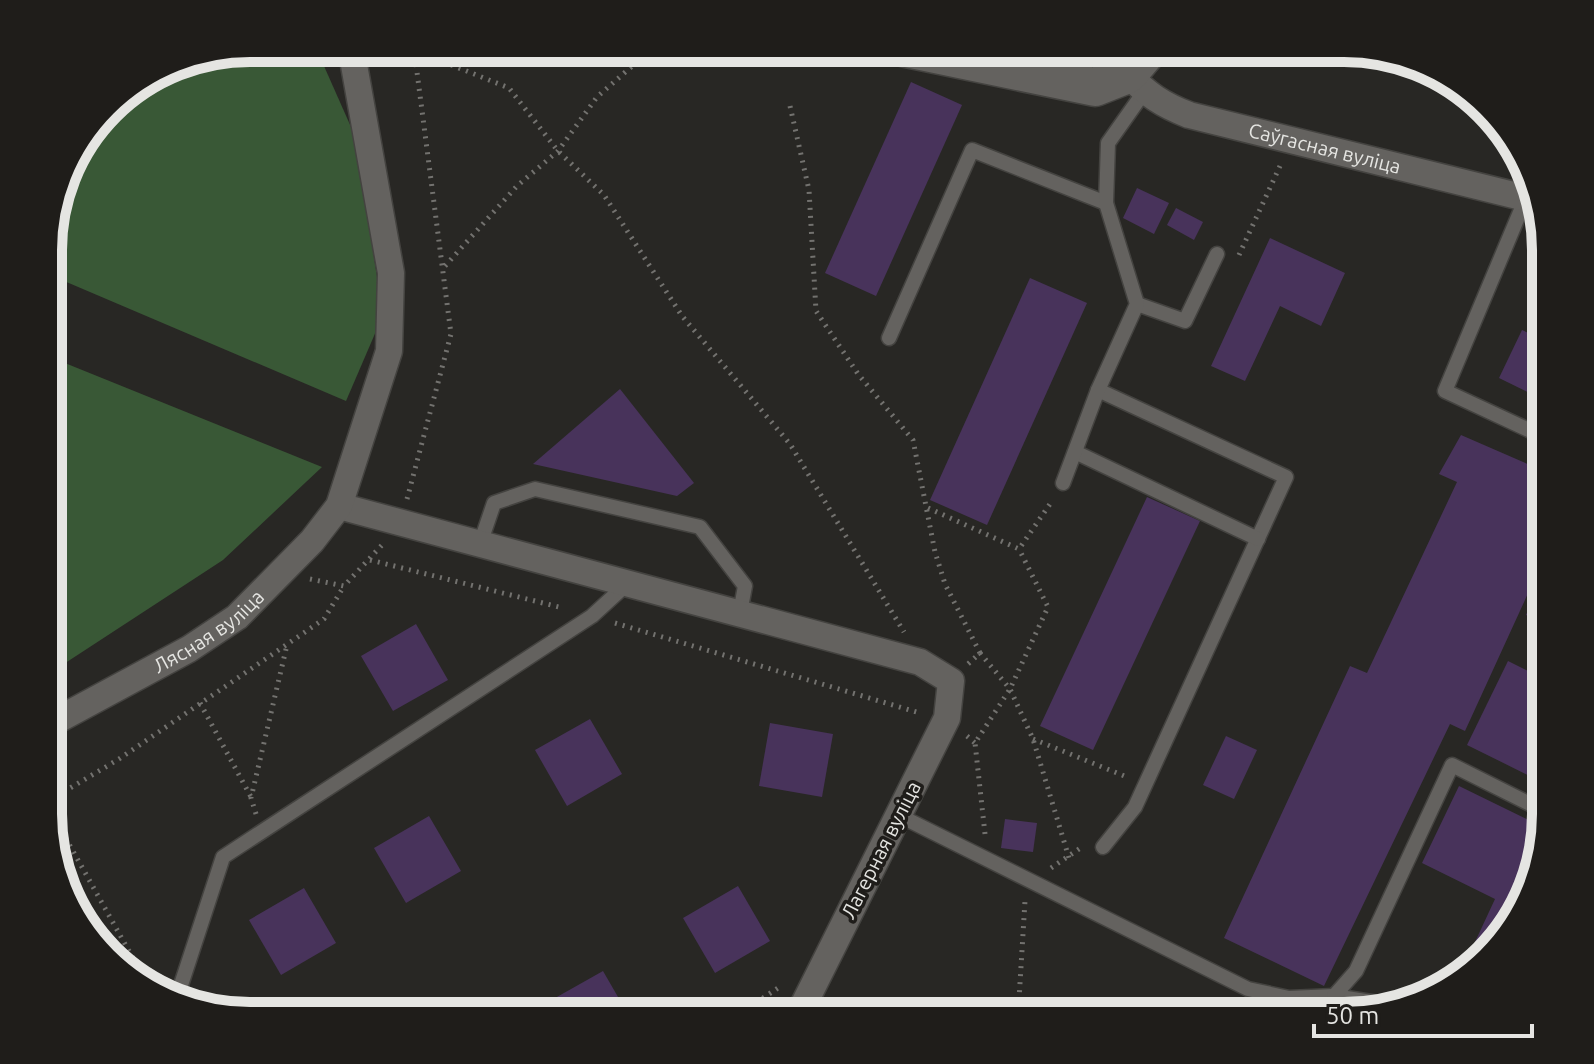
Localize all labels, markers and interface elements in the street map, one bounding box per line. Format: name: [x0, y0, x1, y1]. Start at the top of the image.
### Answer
street label: Саўгасная вуліца: [1246, 118, 1403, 178]
street label: Лясная вуліца: [149, 585, 268, 677]
street label: Лагерная вуліца: [836, 777, 925, 922]
scale bar: [1314, 988, 1532, 1038]
text: 50 m: [1326, 1002, 1379, 1029]

